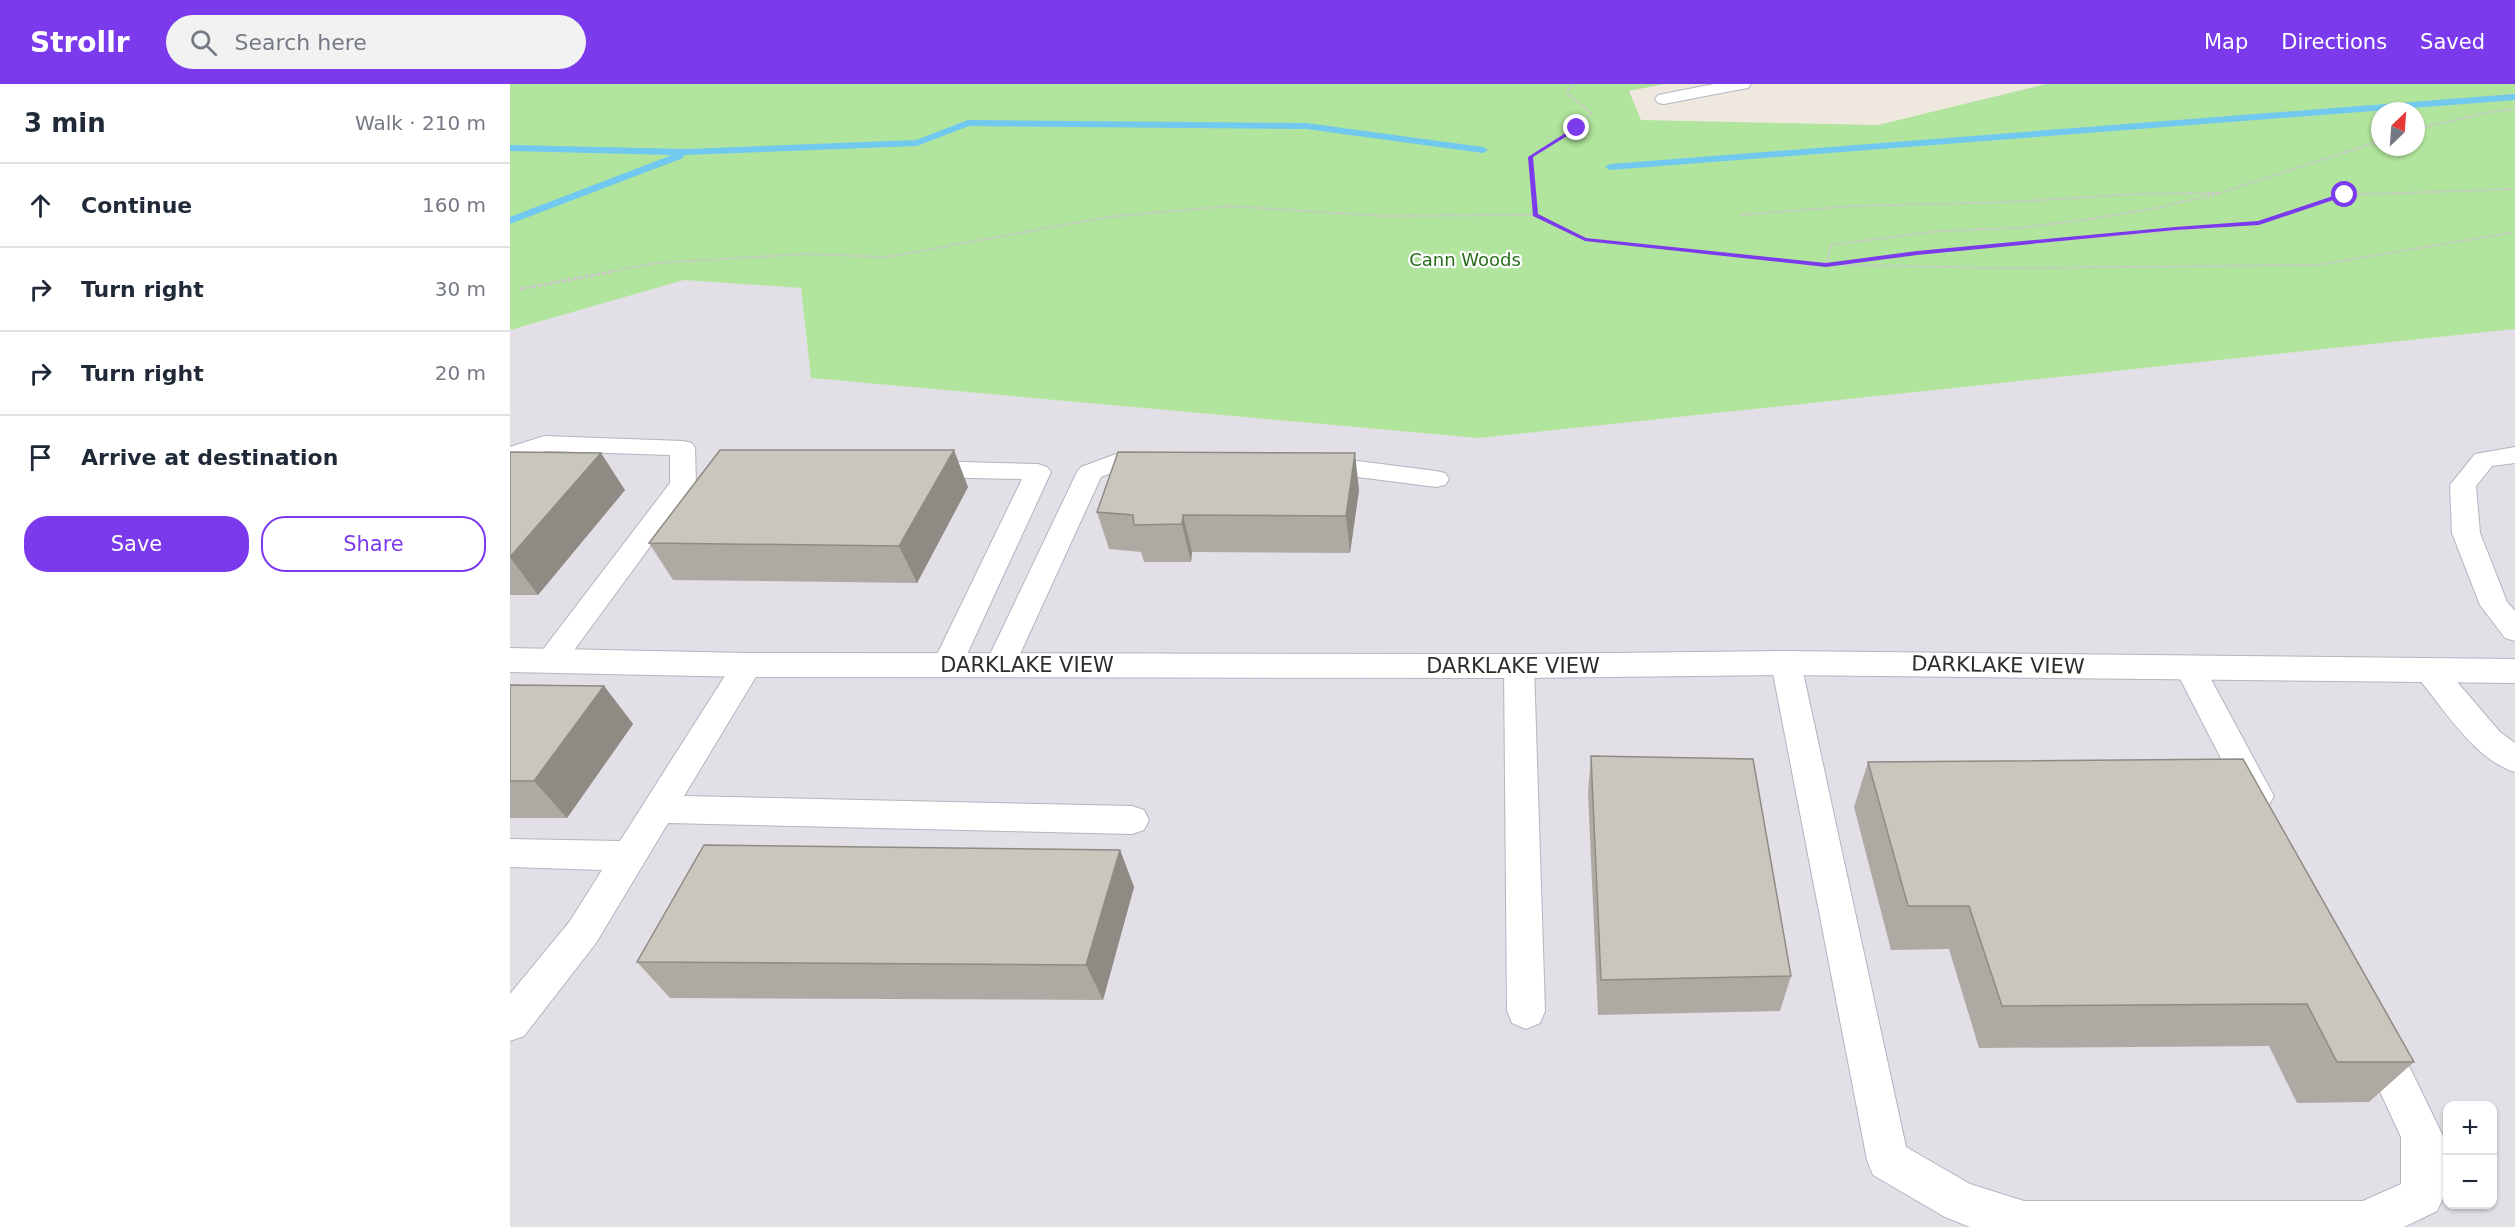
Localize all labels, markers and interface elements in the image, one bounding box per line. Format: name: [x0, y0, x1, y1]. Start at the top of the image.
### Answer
search box: [166, 15, 586, 69]
text: Strollr: [30, 26, 130, 59]
icon: search: [187, 26, 220, 59]
text: Search here: [235, 30, 367, 55]
text: Map: [2204, 30, 2248, 54]
text: Directions: [2281, 30, 2387, 54]
text: Saved: [2420, 30, 2485, 54]
north arrow: [2371, 102, 2425, 156]
text: 3 min: [24, 108, 106, 138]
text: Walk · 210 m: [355, 111, 486, 135]
route end: [1563, 114, 1589, 140]
route start: [2331, 181, 2357, 207]
icon: ahead: [24, 189, 57, 222]
text: Continue: [81, 193, 192, 218]
text: 160 m: [422, 193, 486, 217]
park label: Cann Woods: [1409, 249, 1521, 270]
icon: right: [24, 273, 57, 306]
text: Turn right: [81, 277, 204, 302]
text: 30 m: [435, 277, 486, 301]
icon: right: [24, 357, 57, 390]
text: Turn right: [81, 361, 204, 386]
text: 20 m: [435, 361, 486, 385]
icon: arrive: [24, 441, 57, 474]
text: Arrive at destination: [81, 445, 338, 470]
button: Save: [24, 516, 249, 572]
button: Share: [261, 516, 486, 572]
street label: DARKLAKE VIEW: [1911, 651, 2085, 679]
street label: DARKLAKE VIEW: [940, 653, 1114, 677]
street label: DARKLAKE VIEW: [1426, 654, 1600, 678]
map controls: [2443, 1101, 2497, 1209]
button: +: [2443, 1101, 2497, 1155]
button: −: [2443, 1155, 2497, 1209]

